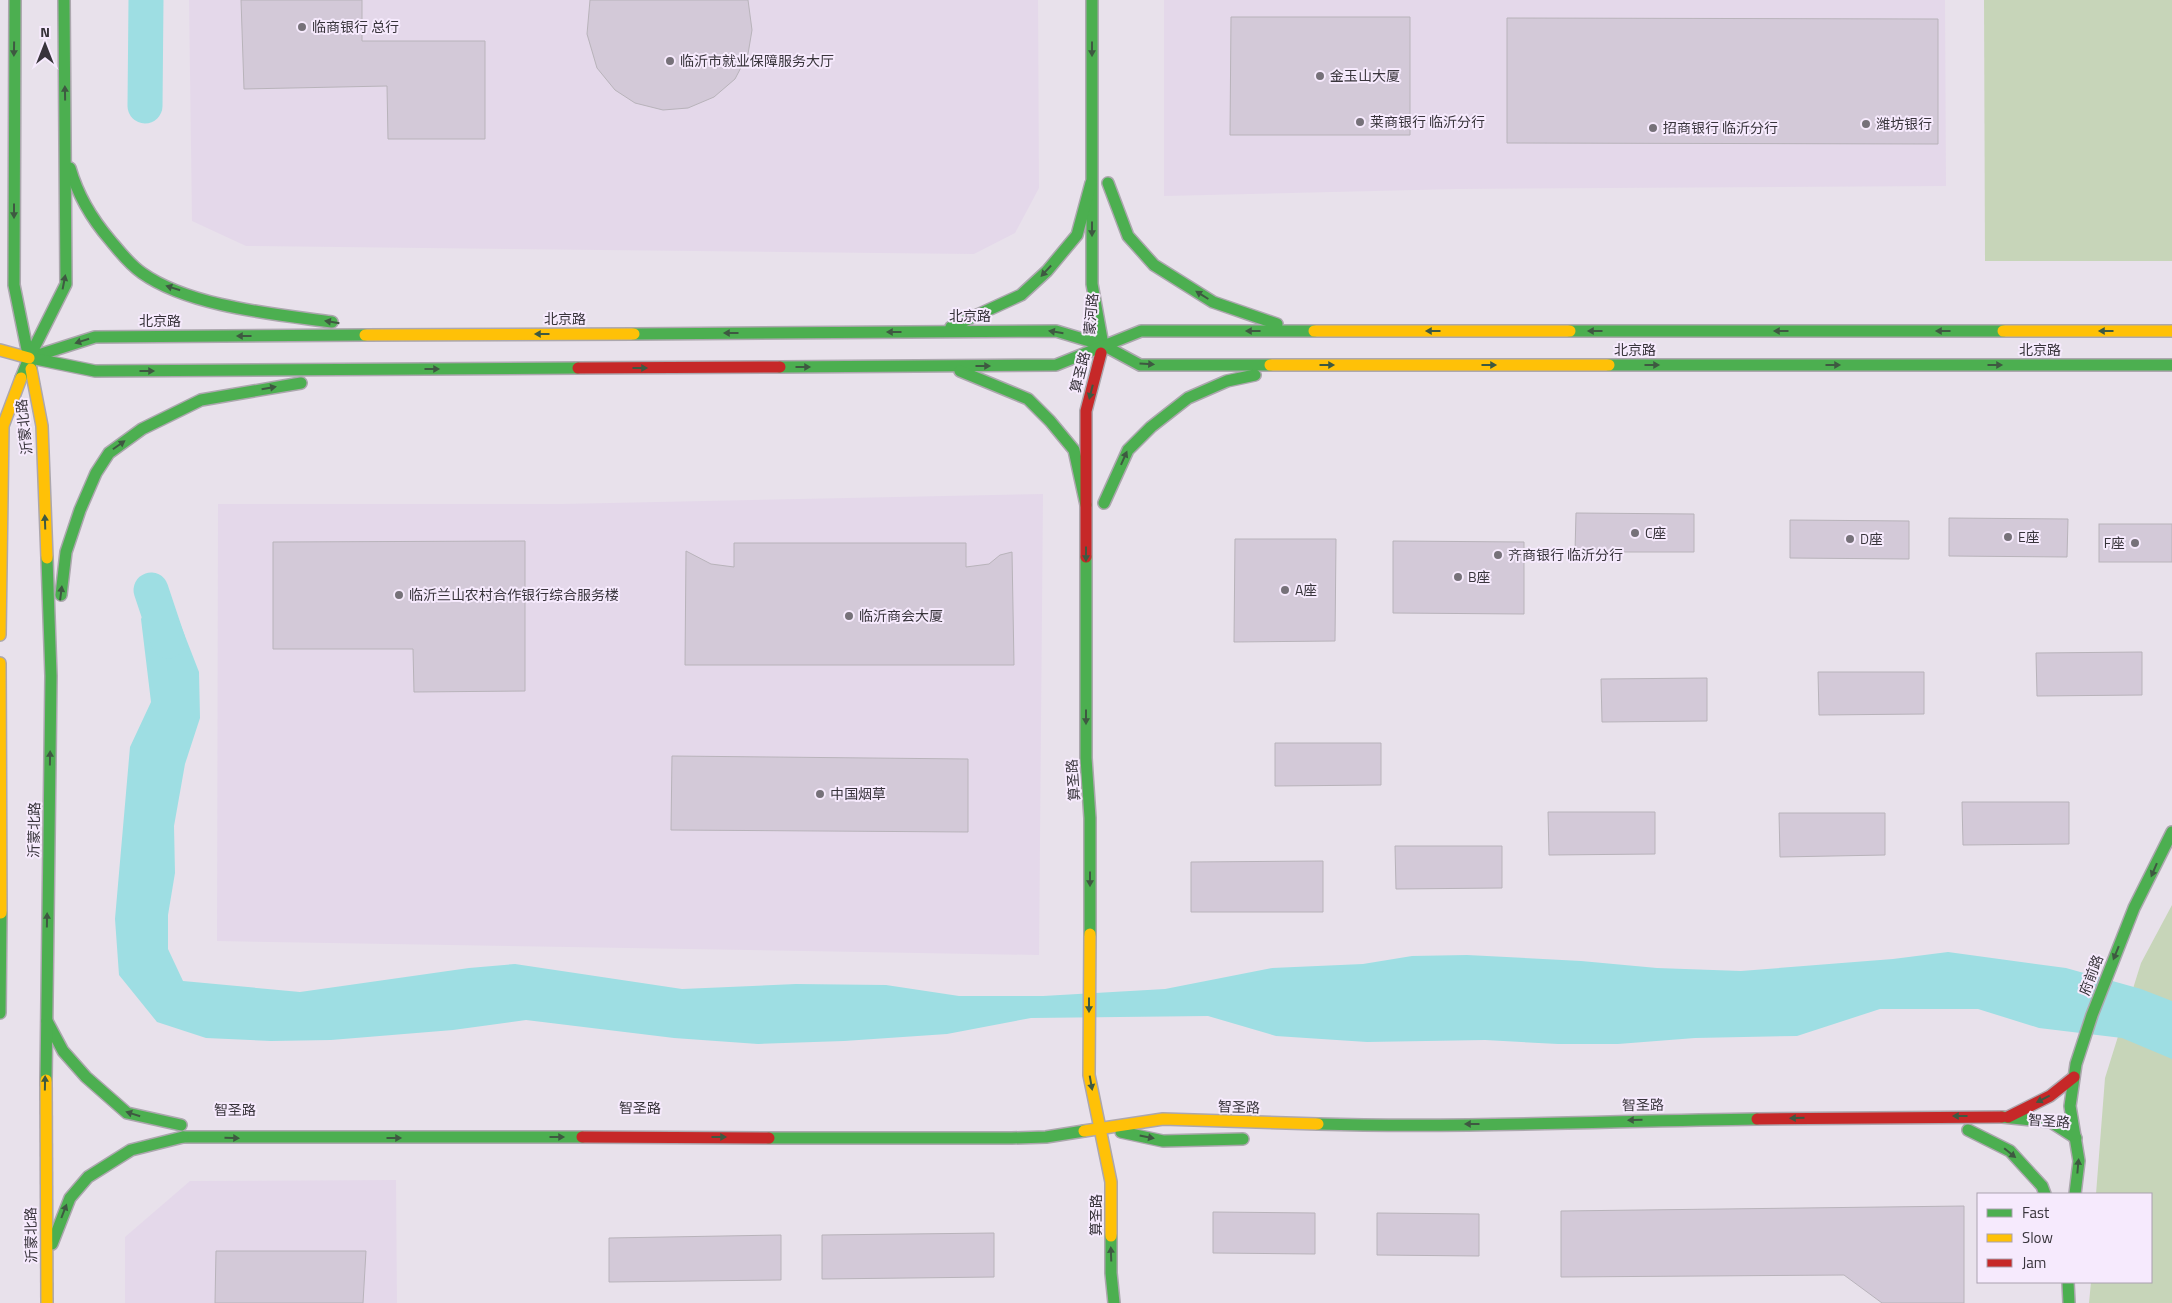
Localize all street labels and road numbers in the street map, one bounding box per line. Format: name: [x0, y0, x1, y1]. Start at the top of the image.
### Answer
street label: 蒙河路: [1078, 292, 1103, 336]
street label: 北京路: [949, 305, 991, 326]
street label: 北京路: [544, 308, 586, 329]
street label: 北京路: [139, 310, 181, 331]
street label: 北京路: [1614, 339, 1656, 360]
street label: 北京路: [2019, 339, 2061, 360]
street label: 算圣路: [1064, 349, 1095, 395]
street label: 沂蒙北路: [10, 398, 37, 456]
street label: 算圣路: [1061, 758, 1084, 802]
street label: 沂蒙北路: [23, 802, 44, 858]
street label: 府前路: [2073, 951, 2108, 998]
street label: 智圣路: [1622, 1094, 1664, 1115]
street label: 智圣路: [1218, 1095, 1260, 1118]
street label: 智圣路: [619, 1097, 661, 1118]
street label: 智圣路: [214, 1099, 256, 1120]
street label: 智圣路: [2027, 1109, 2071, 1132]
street label: 算圣路: [1085, 1194, 1106, 1236]
street label: 沂蒙北路: [20, 1207, 41, 1263]

